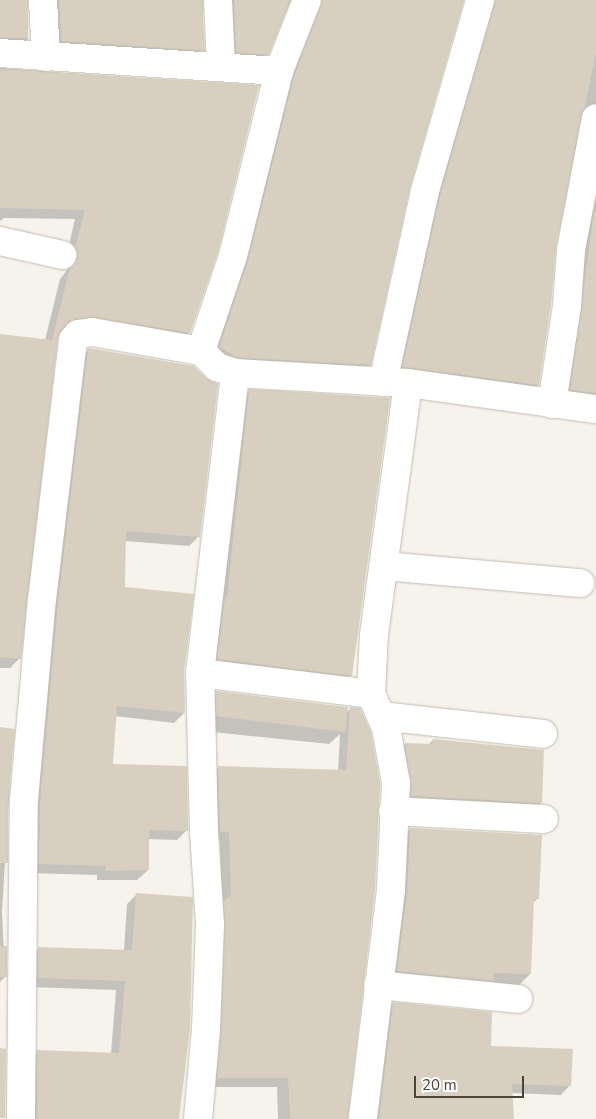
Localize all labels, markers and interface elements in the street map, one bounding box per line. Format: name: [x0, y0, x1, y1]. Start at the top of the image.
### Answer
scale bar: [416, 1066, 526, 1098]
text: 20 m: [422, 1075, 457, 1095]

